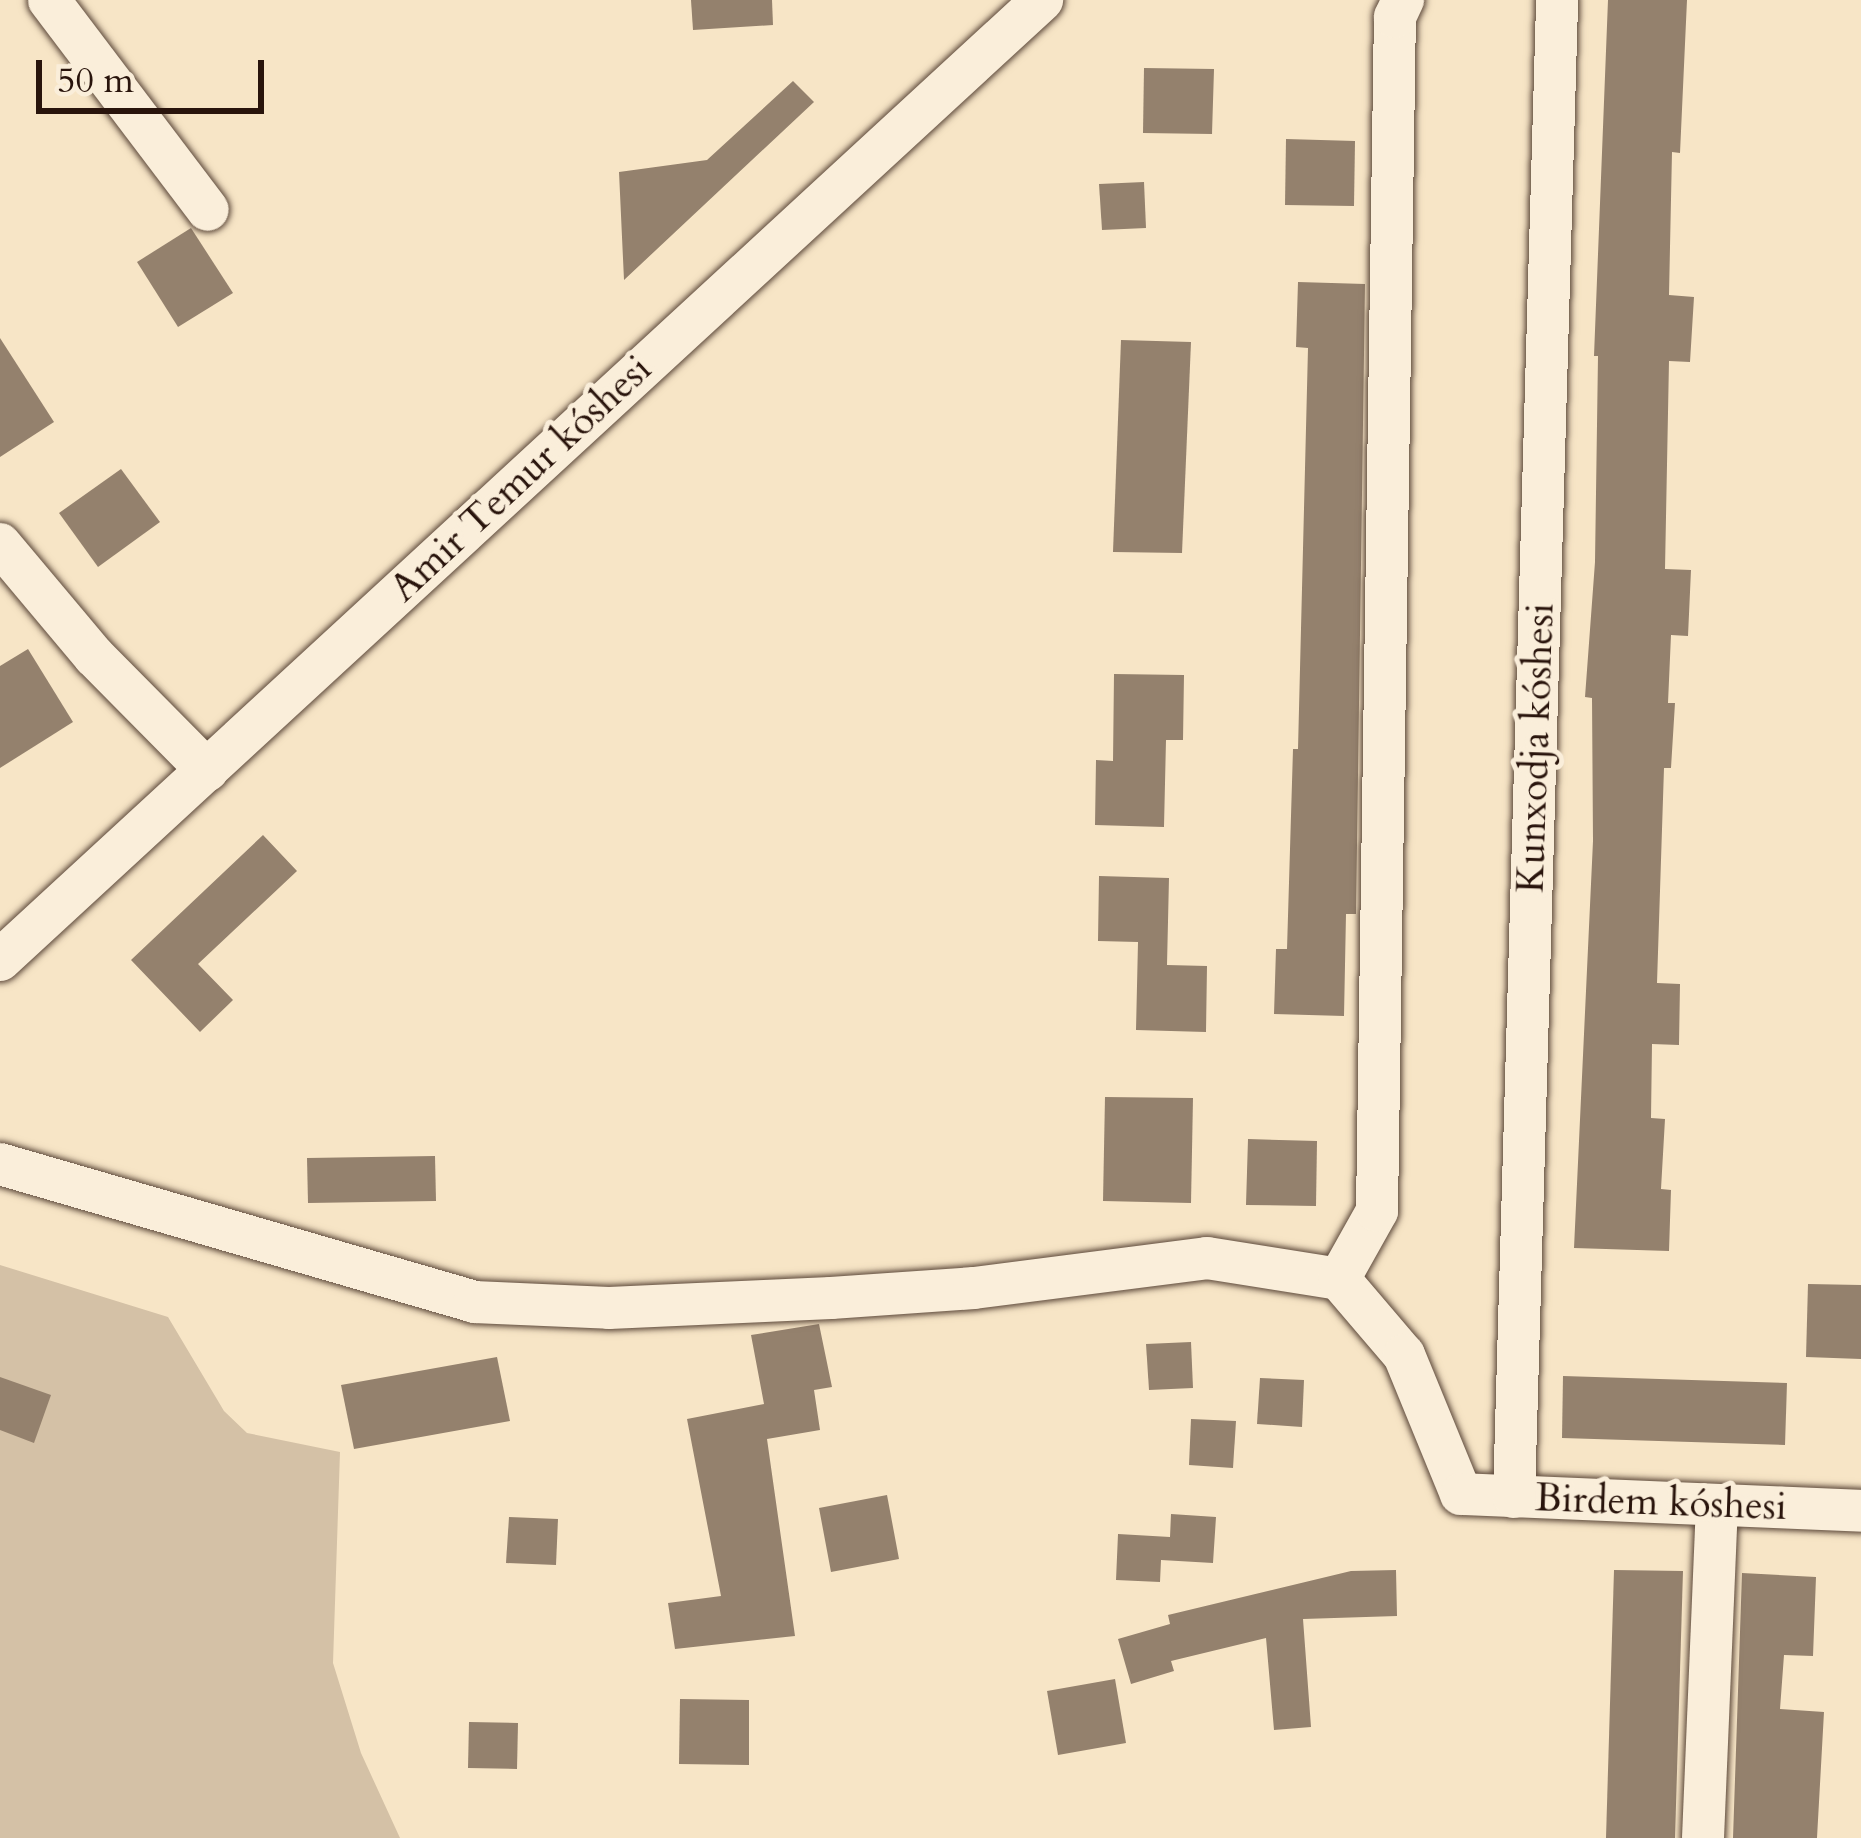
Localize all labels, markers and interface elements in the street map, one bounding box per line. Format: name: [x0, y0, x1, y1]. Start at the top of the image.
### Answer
scale bar: [42, 36, 270, 110]
text: 50 m: [57, 56, 134, 105]
street label: Amir Temur kóshesi: [381, 346, 661, 612]
street label: Kunxodja kóshesi: [1508, 602, 1564, 894]
street label: Birdem kóshesi: [1534, 1475, 1788, 1531]

